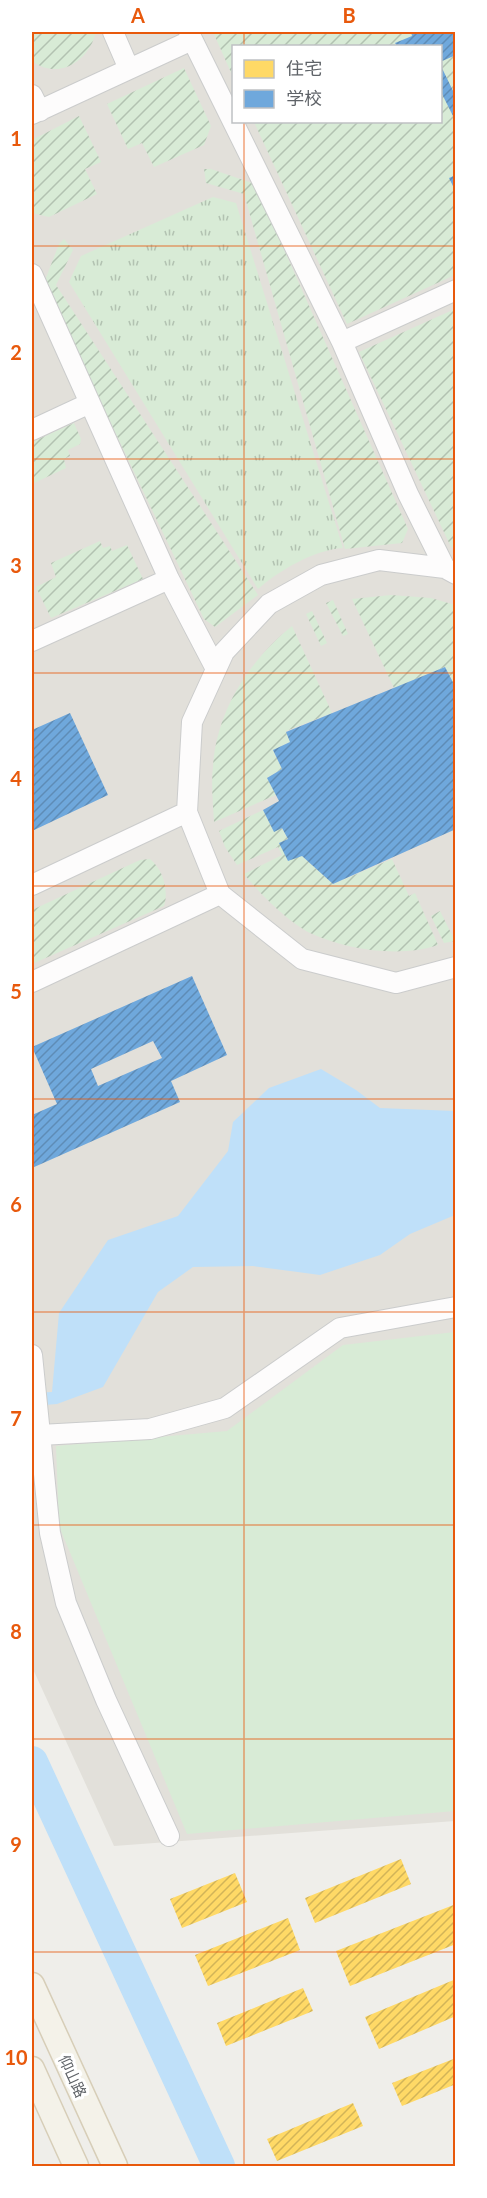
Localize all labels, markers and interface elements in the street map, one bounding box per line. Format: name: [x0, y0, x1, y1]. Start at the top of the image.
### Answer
text: A: [130, 3, 145, 27]
text: B: [342, 3, 356, 27]
legend: [232, 45, 442, 123]
text: 住宅: [286, 57, 322, 79]
text: 学校: [286, 87, 322, 109]
text: 1: [10, 126, 22, 150]
text: 2: [10, 340, 22, 364]
text: 3: [10, 553, 22, 577]
text: 4: [10, 766, 22, 790]
text: 5: [10, 979, 22, 1003]
text: 6: [10, 1192, 22, 1216]
text: 7: [10, 1406, 22, 1430]
text: 8: [10, 1619, 22, 1643]
text: 9: [10, 1832, 22, 1856]
text: 10: [4, 2045, 28, 2069]
street label: 仰山路: [55, 2052, 91, 2100]

